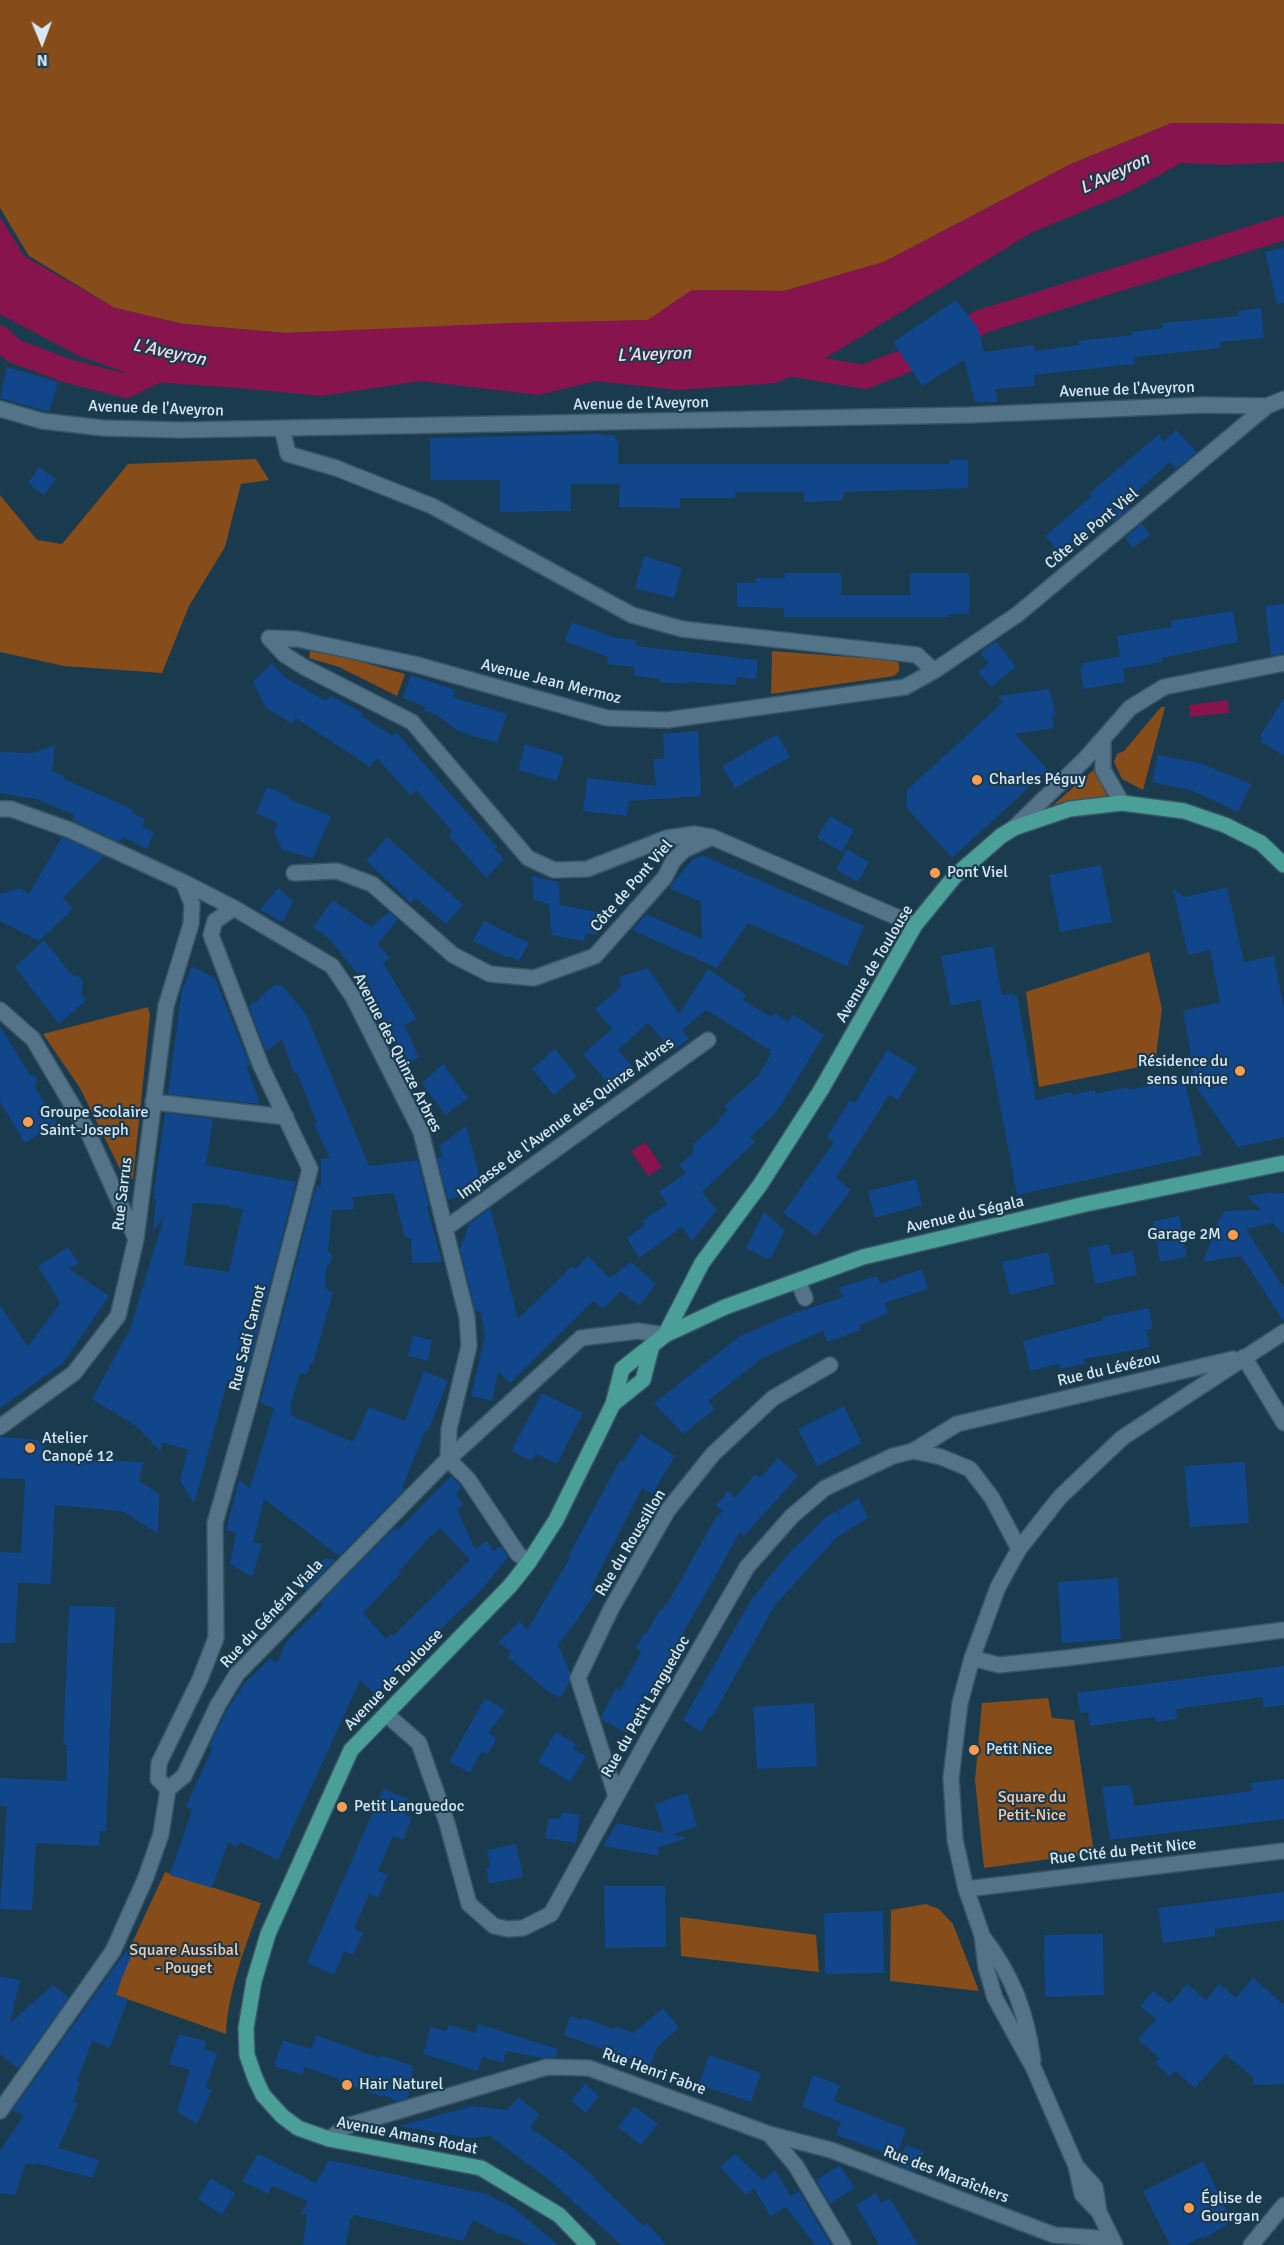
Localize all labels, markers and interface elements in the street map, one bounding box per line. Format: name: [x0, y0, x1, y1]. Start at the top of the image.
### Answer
north arrow: [12, 12, 72, 72]
text: N: [37, 50, 48, 70]
water label: L'Aveyron: [1077, 149, 1153, 199]
water label: L'Aveyron: [130, 335, 208, 371]
water label: L'Aveyron: [617, 343, 691, 367]
street label: Avenue de l'Aveyron: [1059, 378, 1195, 402]
street label: Avenue de l'Aveyron: [573, 393, 709, 415]
street label: Avenue de l'Aveyron: [88, 397, 224, 421]
street label: Côte de Pont Viel: [1041, 484, 1143, 574]
street label: Avenue Jean Mermoz: [479, 655, 623, 709]
place label: Charles Péguy: [989, 770, 1086, 790]
marker: Charles Péguy: [970, 773, 984, 787]
street label: Côte de Pont Viel: [587, 836, 677, 936]
place label: Pont Viel: [947, 863, 1008, 883]
marker: Pont Viel: [928, 866, 942, 880]
street label: Avenue de Toulouse: [832, 902, 918, 1026]
street label: Avenue des Quinze Arbres: [349, 970, 445, 1136]
street label: Impasse de l'Avenue des Quinze Arbres: [454, 1034, 678, 1204]
place label: Résidence du sens unique: [1138, 1052, 1228, 1090]
marker: Résidence du sens unique: [1233, 1064, 1247, 1078]
place label: Groupe Scolaire Saint-Joseph: [40, 1103, 148, 1141]
marker: Groupe Scolaire Saint-Joseph: [21, 1115, 35, 1129]
street label: Rue Sarrus: [109, 1156, 137, 1232]
street label: Avenue du Ségala: [904, 1192, 1026, 1238]
place label: Garage 2M: [1147, 1225, 1221, 1245]
marker: Garage 2M: [1226, 1228, 1240, 1242]
street label: Rue Sadi Carnot: [226, 1283, 270, 1393]
street label: Rue du Lévézou: [1056, 1349, 1162, 1391]
place label: Atelier Canopé 12: [42, 1429, 114, 1467]
marker: Atelier Canopé 12: [23, 1441, 37, 1455]
street label: Rue du Roussillon: [592, 1486, 670, 1600]
street label: Rue du Général Viala: [217, 1556, 327, 1672]
street label: Avenue de Toulouse: [341, 1625, 447, 1735]
street label: Rue du Petit Languedoc: [598, 1633, 694, 1781]
place label: Petit Nice: [986, 1740, 1052, 1760]
marker: Petit Nice: [967, 1743, 981, 1757]
park label: Square du Petit-Nice: [998, 1788, 1066, 1826]
place label: Petit Languedoc: [354, 1797, 464, 1817]
marker: Petit Languedoc: [335, 1800, 349, 1814]
street label: Rue Cité du Petit Nice: [1049, 1835, 1197, 1869]
park label: Square Aussibal - Pouget: [129, 1941, 239, 1979]
street label: Rue Henri Fabre: [600, 2044, 708, 2100]
place label: Hair Naturel: [359, 2075, 443, 2095]
marker: Hair Naturel: [340, 2078, 354, 2092]
street label: Avenue Amans Rodat: [335, 2113, 479, 2159]
street label: Rue des Maraîchers: [881, 2142, 1011, 2208]
place label: Église de Gourgan: [1201, 2189, 1262, 2227]
marker: Église de Gourgan: [1182, 2201, 1196, 2215]

